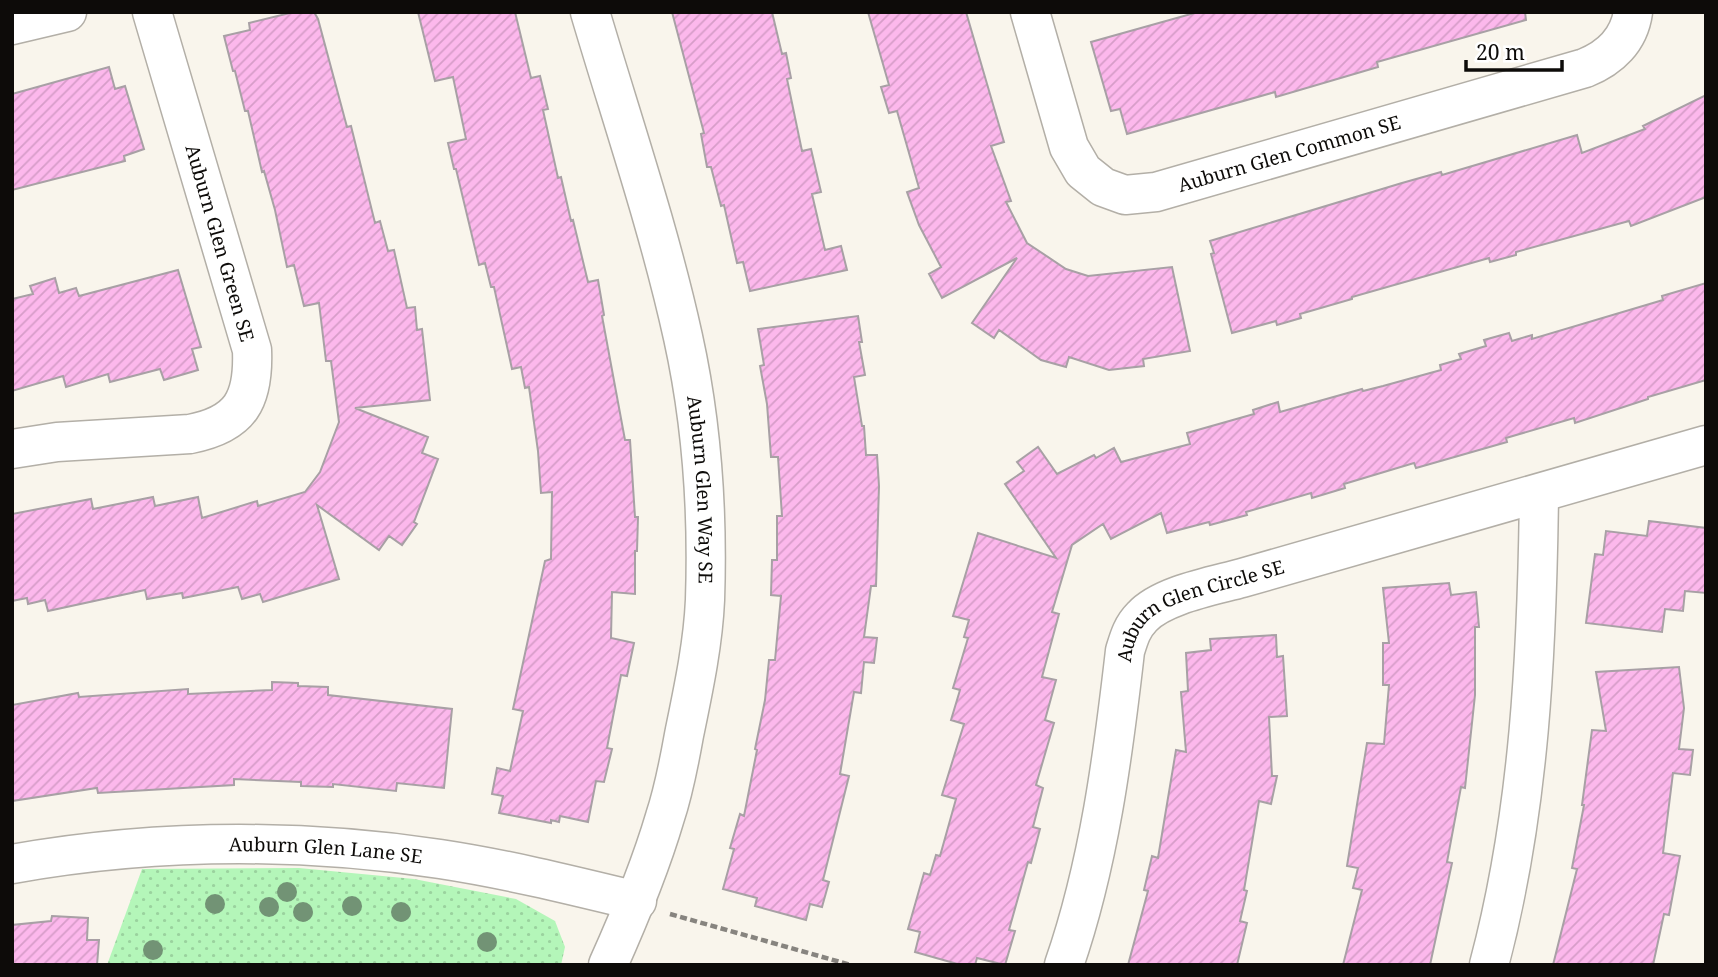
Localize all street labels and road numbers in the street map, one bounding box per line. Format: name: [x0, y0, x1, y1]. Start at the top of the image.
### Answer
street label: Auburn Glen Common SE: [1175, 109, 1404, 198]
street label: Auburn Glen Green SE: [179, 141, 261, 345]
street label: Auburn Glen Way SE: [681, 394, 719, 584]
street label: Auburn Glen Circle SE: [1111, 554, 1287, 663]
street label: Auburn Glen Lane SE: [229, 831, 424, 869]

